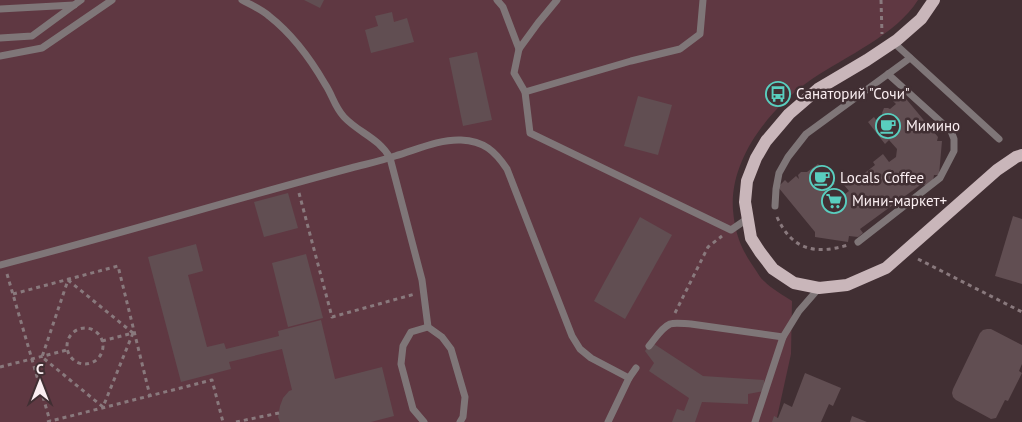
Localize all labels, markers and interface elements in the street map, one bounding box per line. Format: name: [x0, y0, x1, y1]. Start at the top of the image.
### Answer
bus stop icon: Санаторий "Сочи": [765, 81, 791, 107]
place label: Санаторий "Сочи": [796, 84, 910, 103]
cafe icon: Мимино: [875, 113, 901, 139]
place label: Мимино: [906, 116, 960, 135]
cafe icon: Locals Coffee: [809, 165, 835, 191]
place label: Locals Coffee: [840, 168, 924, 187]
supermarket icon: Мини-маркет+: [821, 188, 847, 214]
place label: Мини-маркет+: [852, 191, 947, 210]
north arrow: [15, 357, 65, 407]
text: С: [36, 360, 44, 378]

